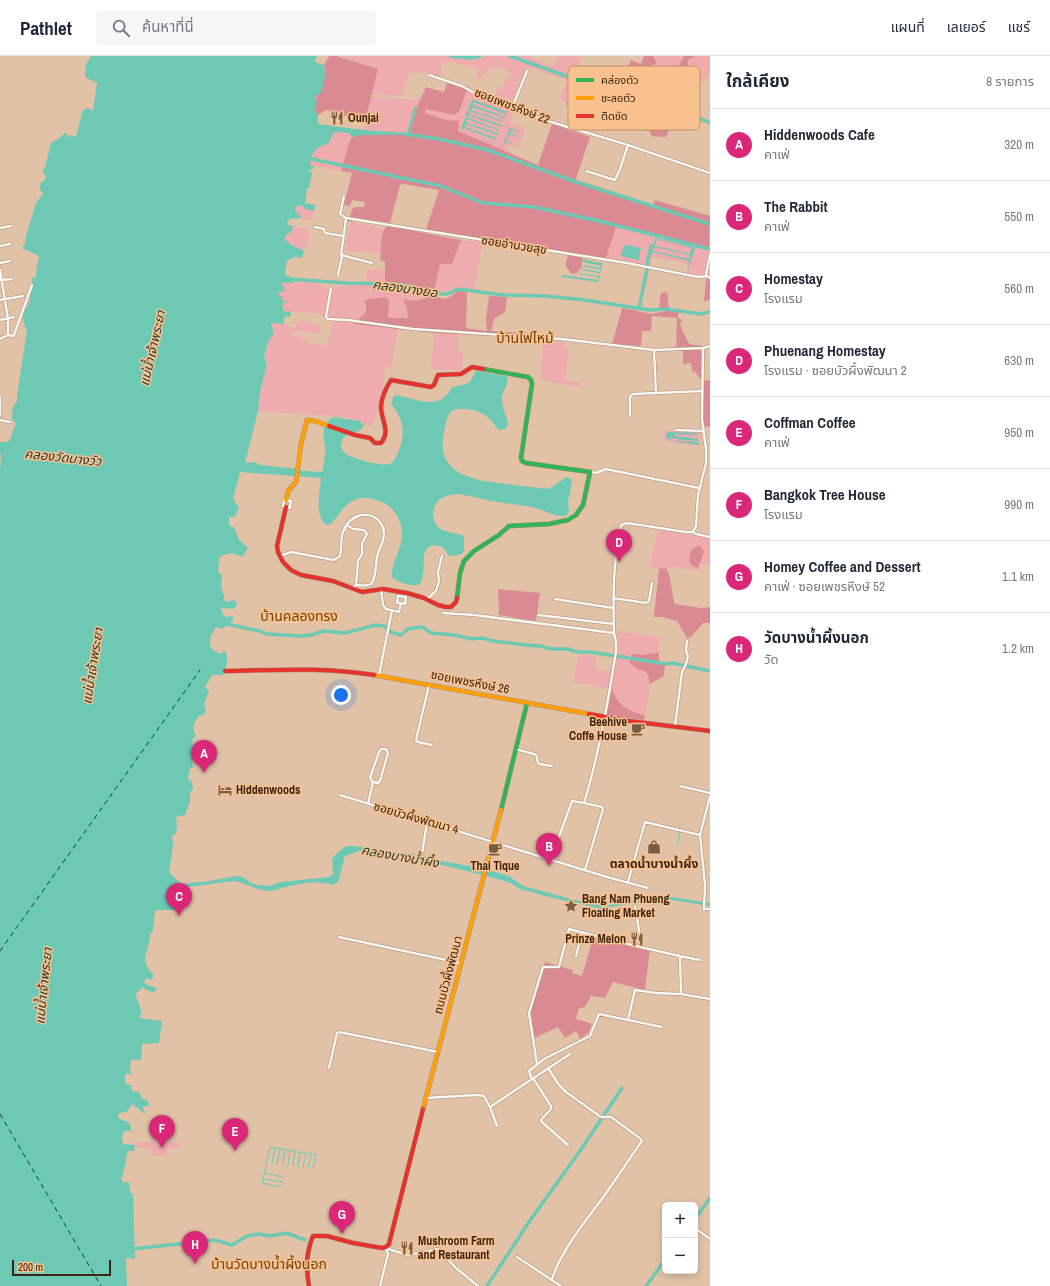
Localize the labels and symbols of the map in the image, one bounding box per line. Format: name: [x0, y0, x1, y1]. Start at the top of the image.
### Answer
legend: [568, 66, 700, 130]
text: คล่องตัว: [601, 73, 639, 87]
street label: ซอยเพชรหึงษ์ 22: [472, 84, 552, 128]
text: ชะลอตัว: [601, 91, 636, 105]
text: ติดขัด: [601, 109, 628, 123]
restaurant icon: Ounjai: [329, 110, 345, 126]
place label: Ounjai: [348, 110, 379, 126]
street label: ซอยอำนวยสุข: [480, 232, 548, 258]
water label: คลองบางยอ: [371, 276, 439, 302]
water label: แม่น้ำเจ้าพระยา: [135, 308, 170, 388]
district label: บ้านไฟไหม้: [496, 329, 554, 347]
water label: คลองวัดบางวัว: [24, 445, 103, 470]
pin: D: [606, 529, 632, 562]
district label: บ้านคลองทรง: [260, 607, 338, 625]
water label: แม่น้ำเจ้าพระยา: [77, 626, 107, 705]
street label: ซอยเพชรหึงษ์ 26: [429, 667, 511, 697]
your location: [331, 685, 351, 705]
place label: Beehive Coffe House: [569, 714, 628, 744]
cafe icon: Beehive Coffe House: [630, 721, 646, 737]
pin: A: [191, 740, 217, 773]
hotel icon: Hiddenwoods: [217, 782, 233, 798]
place label: Hiddenwoods: [236, 782, 301, 798]
street label: ซอยบัวผึ้งพัฒนา 4: [372, 797, 461, 838]
pin: B: [536, 833, 562, 866]
shop icon: ตลาดน้ำบางน้ำผึ้ง: [646, 839, 662, 855]
water label: คลองบางน้ำผึ้ง: [360, 840, 441, 872]
cafe icon: Thai Tique: [487, 841, 503, 857]
place label: ตลาดน้ำบางน้ำผึ้ง: [610, 855, 698, 872]
place label: Thai Tique: [470, 858, 520, 874]
pin: C: [166, 883, 192, 916]
place label: Bang Nam Phueng Floating Market: [582, 891, 669, 921]
place icon: Bang Nam Phueng Floating Market: [563, 898, 579, 914]
place label: Prinze Melon: [565, 931, 626, 947]
restaurant icon: Prinze Melon: [629, 931, 645, 947]
street label: ถนนบัวผึ้งพัฒนา: [429, 934, 466, 1016]
water label: แม่น้ำเจ้าพระยา: [30, 946, 56, 1025]
pin: F: [149, 1115, 175, 1148]
pin: E: [222, 1118, 248, 1151]
pin: G: [329, 1201, 355, 1234]
pin: H: [182, 1231, 208, 1264]
place label: Mushroom Farm and Restaurant: [418, 1233, 495, 1263]
restaurant icon: Mushroom Farm and Restaurant: [399, 1240, 415, 1256]
district label: บ้านวัดบางน้ำผึ้งนอก: [211, 1254, 327, 1273]
scale bar: [12, 1258, 111, 1277]

